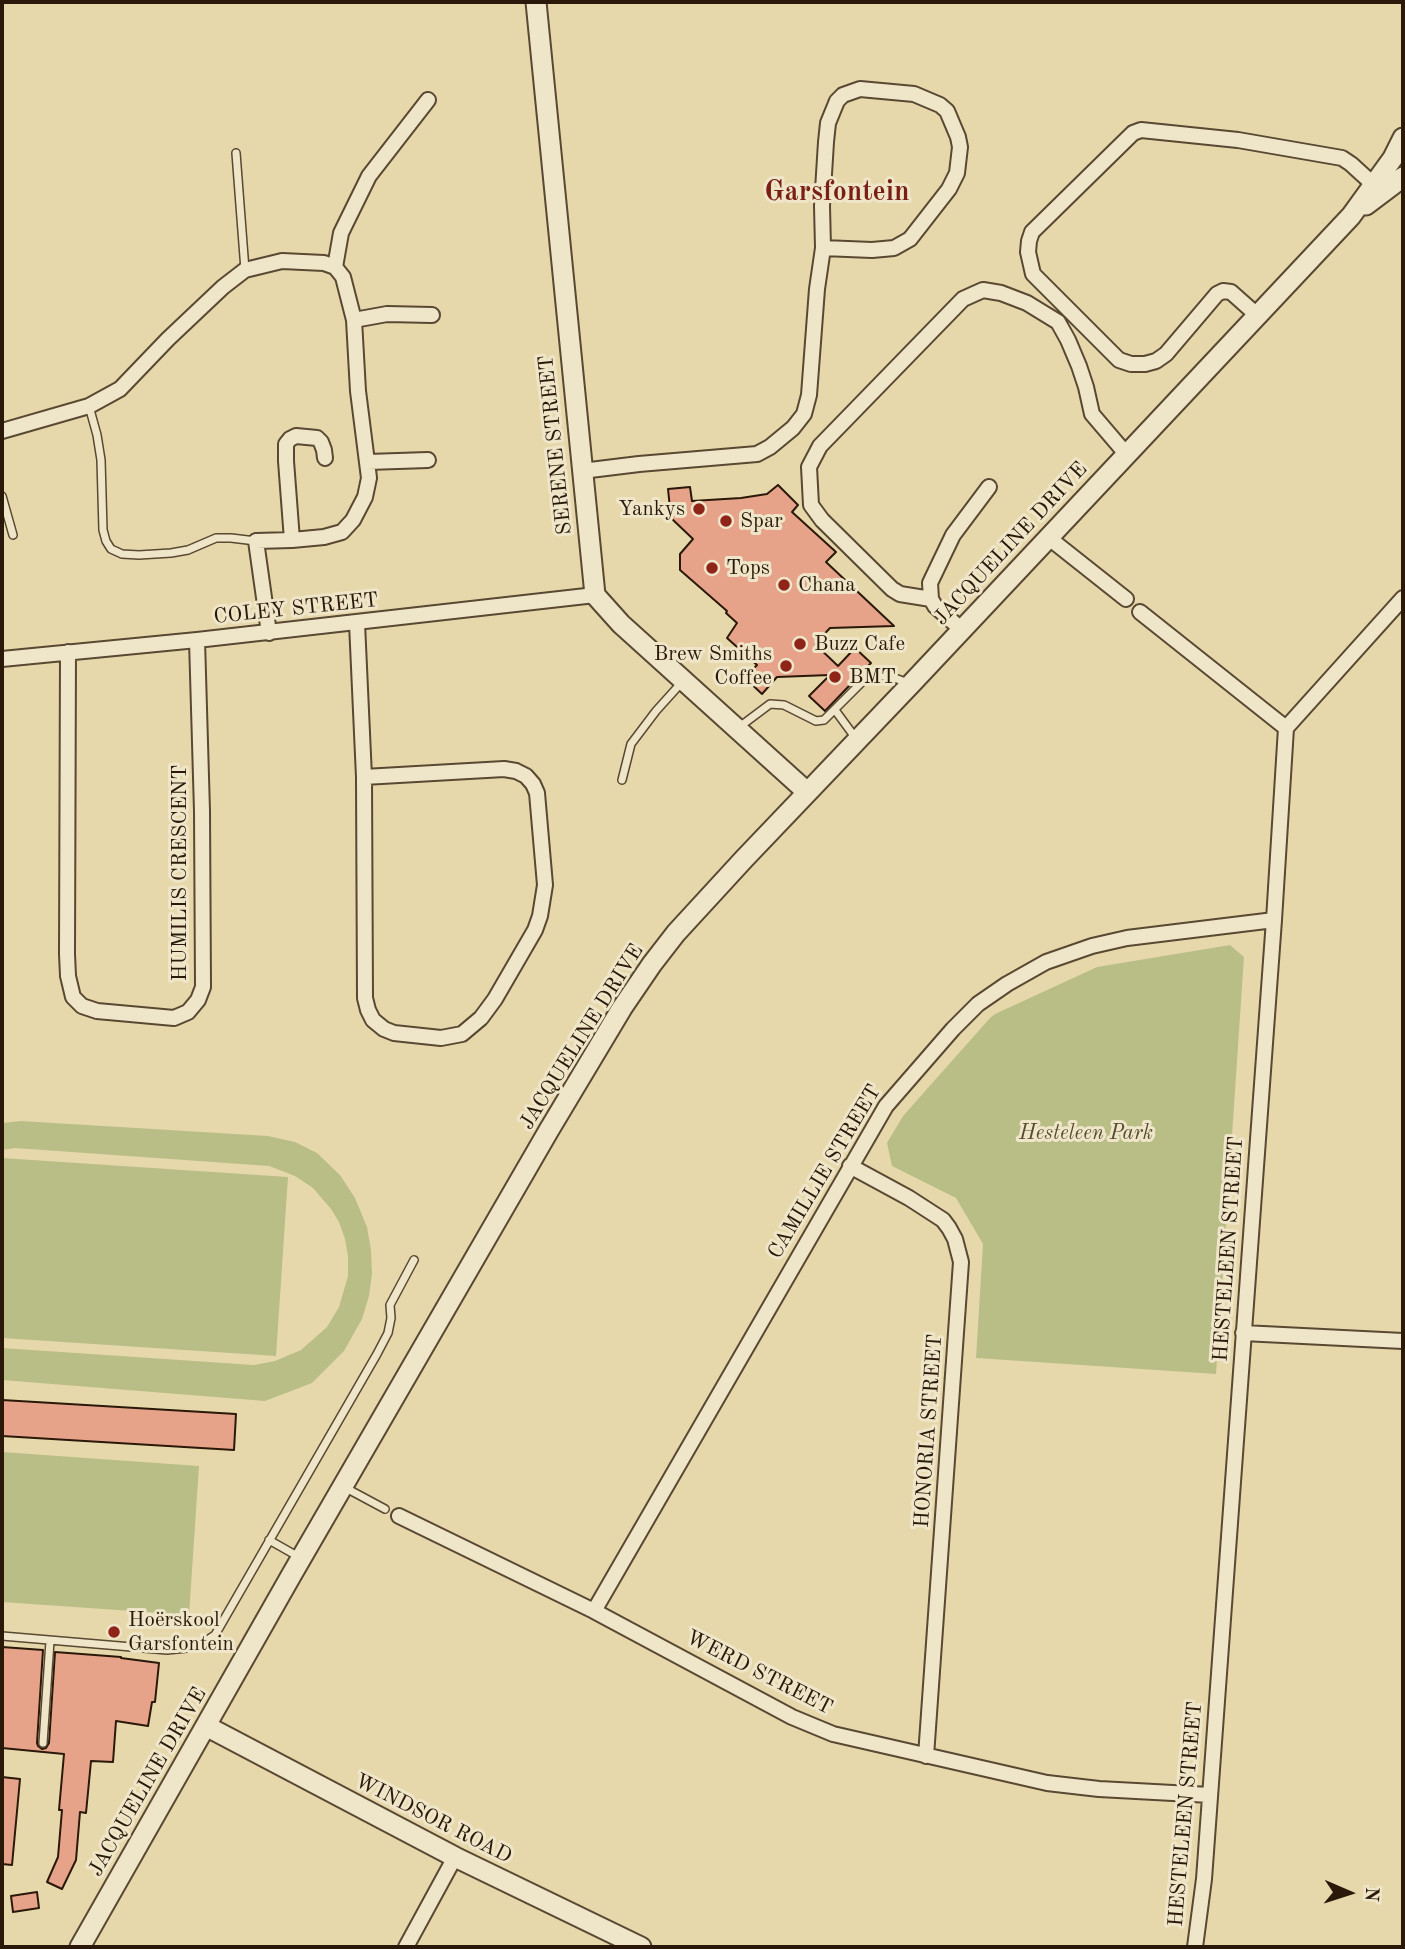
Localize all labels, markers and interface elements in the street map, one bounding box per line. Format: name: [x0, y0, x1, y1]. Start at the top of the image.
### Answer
district label: Garsfontein: [764, 176, 910, 210]
street label: SERENE STREET: [534, 354, 578, 536]
street label: JACQUELINE DRIVE: [929, 457, 1093, 631]
place label: Yankys: [618, 496, 685, 522]
marker: Yankys: [691, 501, 707, 517]
place label: Spar: [740, 508, 783, 534]
marker: Spar: [718, 513, 734, 529]
place label: Tops: [726, 555, 770, 581]
marker: Tops: [704, 560, 720, 576]
place label: Chana: [798, 572, 856, 598]
marker: Chana: [776, 577, 792, 593]
street label: COLEY STREET: [212, 588, 380, 630]
place label: Buzz Cafe: [814, 631, 905, 657]
marker: Buzz Cafe: [792, 636, 808, 652]
place label: Brew Smiths Coffee: [654, 641, 772, 691]
marker: Brew Smiths Coffee: [778, 658, 794, 674]
place label: BMT: [849, 664, 896, 690]
marker: BMT: [827, 669, 843, 685]
street label: HUMILIS CRESCENT: [167, 765, 193, 981]
street label: JACQUELINE DRIVE: [515, 940, 649, 1134]
street label: CAMILLIE STREET: [763, 1080, 887, 1264]
park label: Hesteleen Park: [1019, 1120, 1153, 1146]
street label: HESTELEEN STREET: [1209, 1136, 1249, 1362]
street label: HONORIA STREET: [910, 1333, 948, 1529]
place label: Hoërskool Garsfontein: [128, 1607, 234, 1657]
marker: Hoërskool Garsfontein: [106, 1624, 122, 1640]
street label: WERD STREET: [681, 1625, 837, 1721]
street label: JACQUELINE DRIVE: [84, 1683, 212, 1881]
street label: HESTELEEN STREET: [1164, 1700, 1208, 1928]
street label: WINDSOR ROAD: [350, 1769, 516, 1869]
north arrow: [1314, 1858, 1384, 1928]
text: N: [1361, 1886, 1380, 1902]

